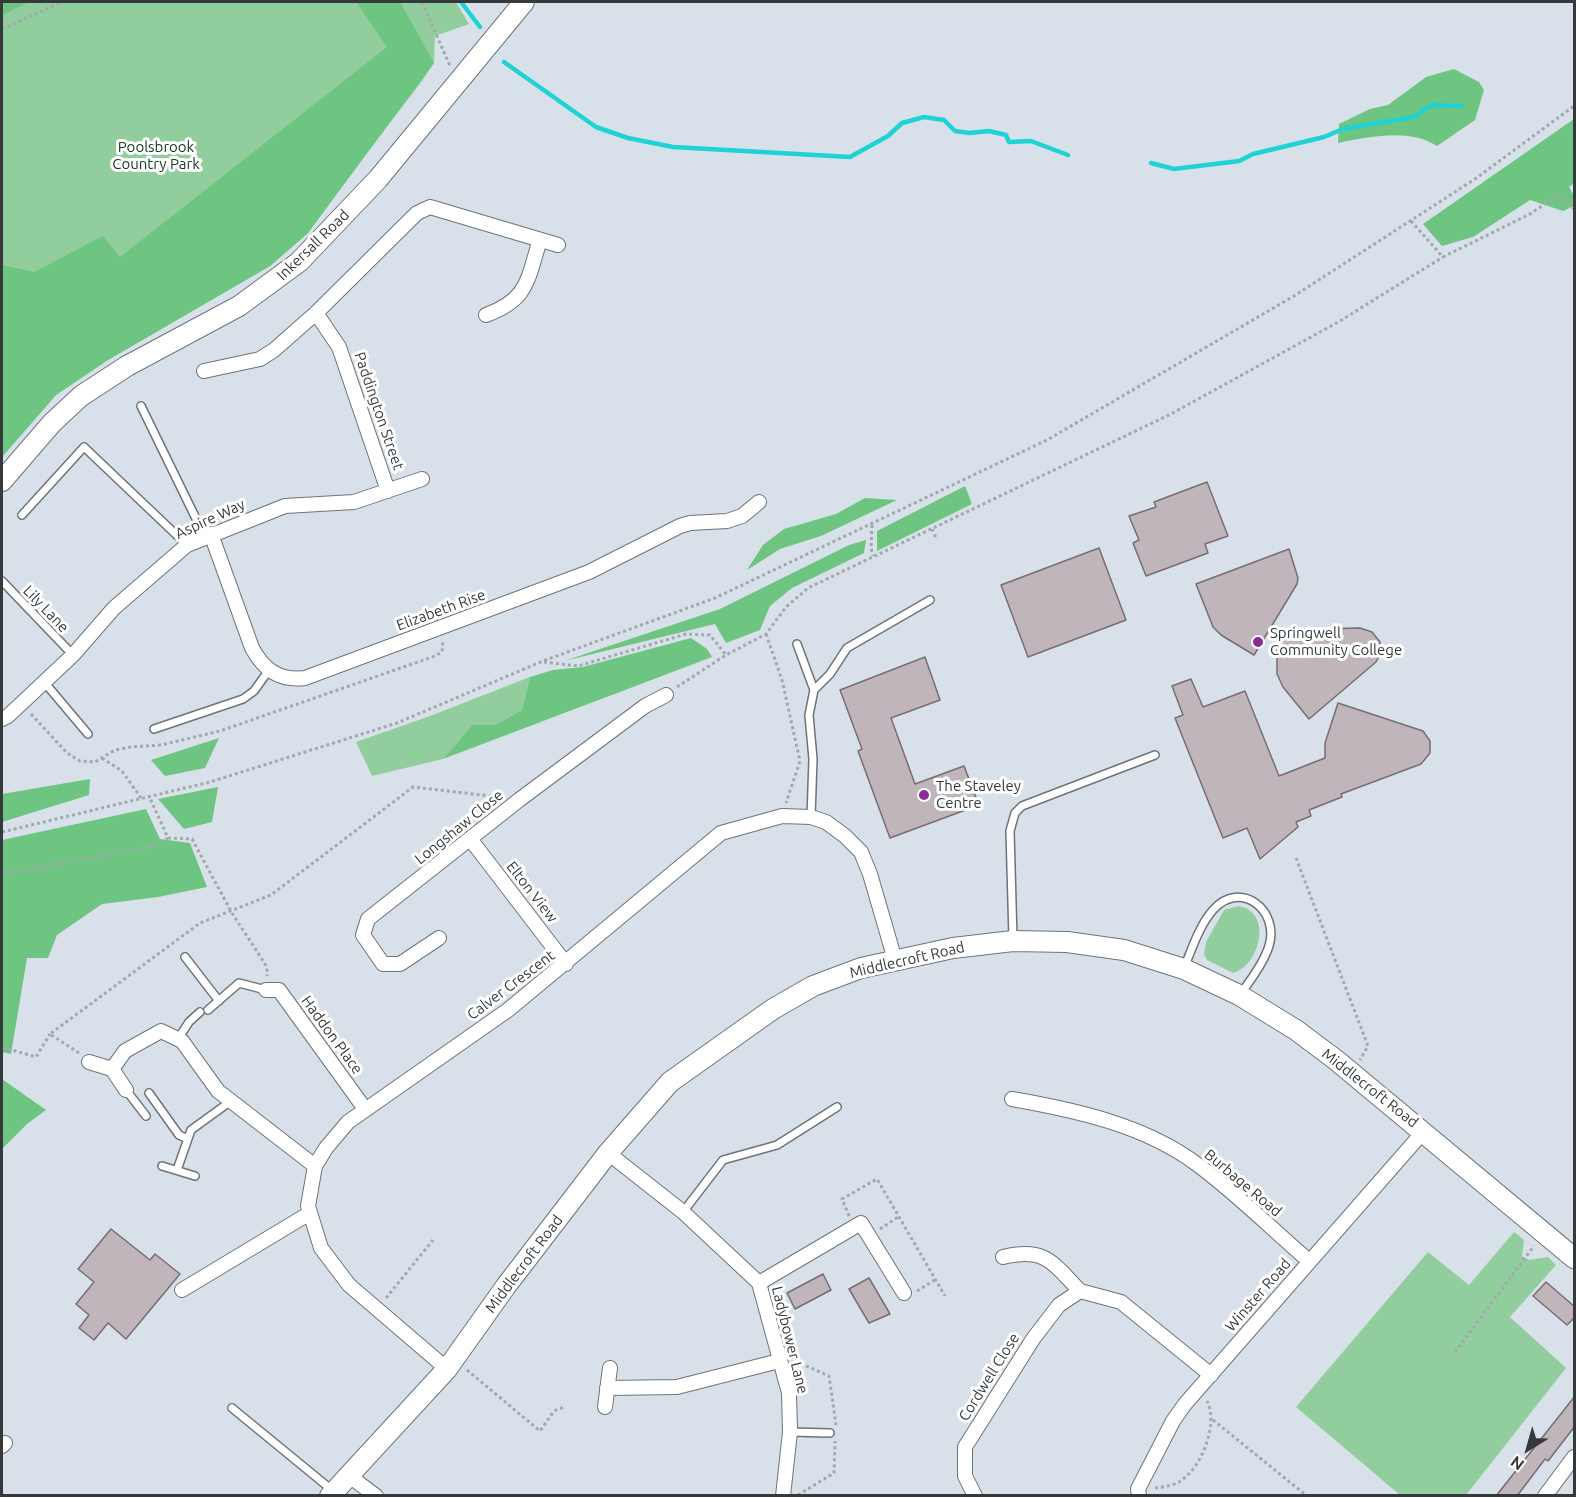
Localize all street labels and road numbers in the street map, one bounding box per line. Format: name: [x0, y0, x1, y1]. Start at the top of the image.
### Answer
street label: Inkersall Road: [273, 206, 353, 284]
street label: Paddington Street: [350, 350, 408, 472]
street label: Aspire Way: [172, 495, 248, 543]
street label: Lily Lane: [19, 582, 73, 636]
street label: Elizabeth Rise: [394, 586, 488, 634]
street label: Longshaw Close: [411, 786, 507, 868]
street label: Elton View: [503, 858, 561, 926]
street label: Middlecroft Road: [848, 938, 966, 982]
street label: Calver Crescent: [464, 946, 558, 1024]
street label: Haddon Place: [298, 992, 366, 1078]
street label: Middlecroft Road: [1318, 1045, 1422, 1131]
street label: Burbage Road: [1201, 1146, 1285, 1220]
street label: Middlecroft Road: [481, 1212, 567, 1316]
street label: Winster Road: [1221, 1255, 1295, 1335]
street label: Ladybower Lane: [768, 1284, 812, 1396]
street label: Cordwell Close: [955, 1330, 1023, 1424]

